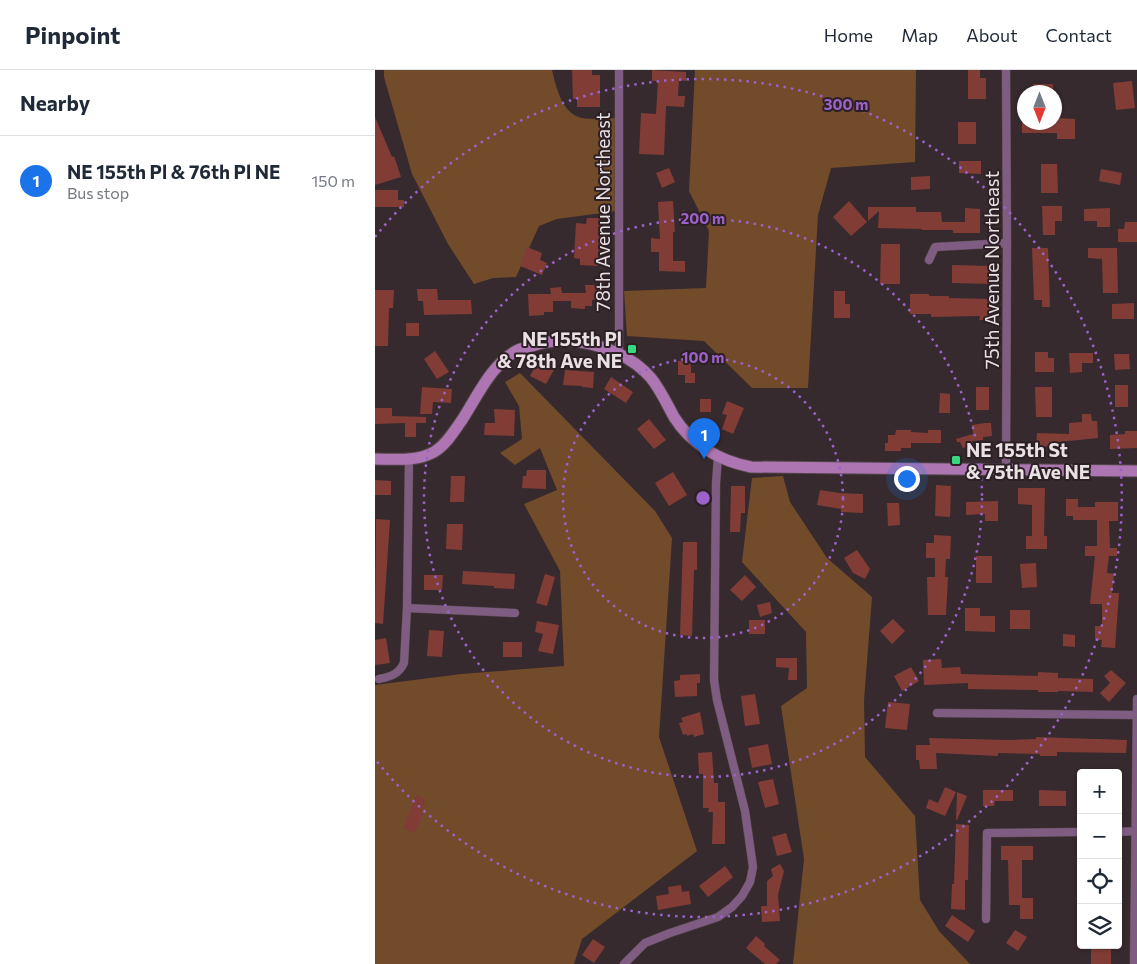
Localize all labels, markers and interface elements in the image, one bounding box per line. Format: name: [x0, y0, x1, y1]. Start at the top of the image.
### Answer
text: Pinpoint: [25, 20, 120, 49]
text: Home: [824, 24, 873, 46]
text: Map: [901, 24, 938, 46]
text: About: [966, 24, 1018, 46]
text: Contact: [1046, 24, 1112, 46]
north arrow: [1017, 85, 1062, 130]
text: Nearby: [20, 90, 90, 115]
text: 300 m: [824, 95, 868, 113]
street label: 78th Avenue Northeast: [591, 112, 614, 312]
text: NE 155th Pl & 76th Pl NE: [67, 160, 280, 183]
text: 1: [32, 171, 40, 190]
text: 150 m: [312, 171, 355, 190]
street label: 75th Avenue Northeast: [980, 171, 1003, 369]
text: Bus stop: [67, 183, 129, 202]
text: 200 m: [681, 209, 725, 227]
place label: NE 155th Pl & 78th Ave NE: [497, 327, 622, 372]
marker: NE 155th Pl & 78th Ave NE: [626, 343, 638, 355]
text: 100 m: [682, 348, 724, 366]
pin: 1: [688, 418, 720, 459]
place label: NE 155th St & 75th Ave NE: [966, 438, 1090, 483]
marker: NE 155th St & 75th Ave NE: [950, 454, 962, 466]
your location: [894, 466, 920, 492]
centre of rings: [694, 489, 712, 507]
map controls: [1077, 769, 1122, 949]
button: +: [1077, 769, 1122, 814]
button: −: [1077, 814, 1122, 859]
button: locate: [1077, 859, 1122, 904]
button: layers: [1077, 904, 1122, 949]

